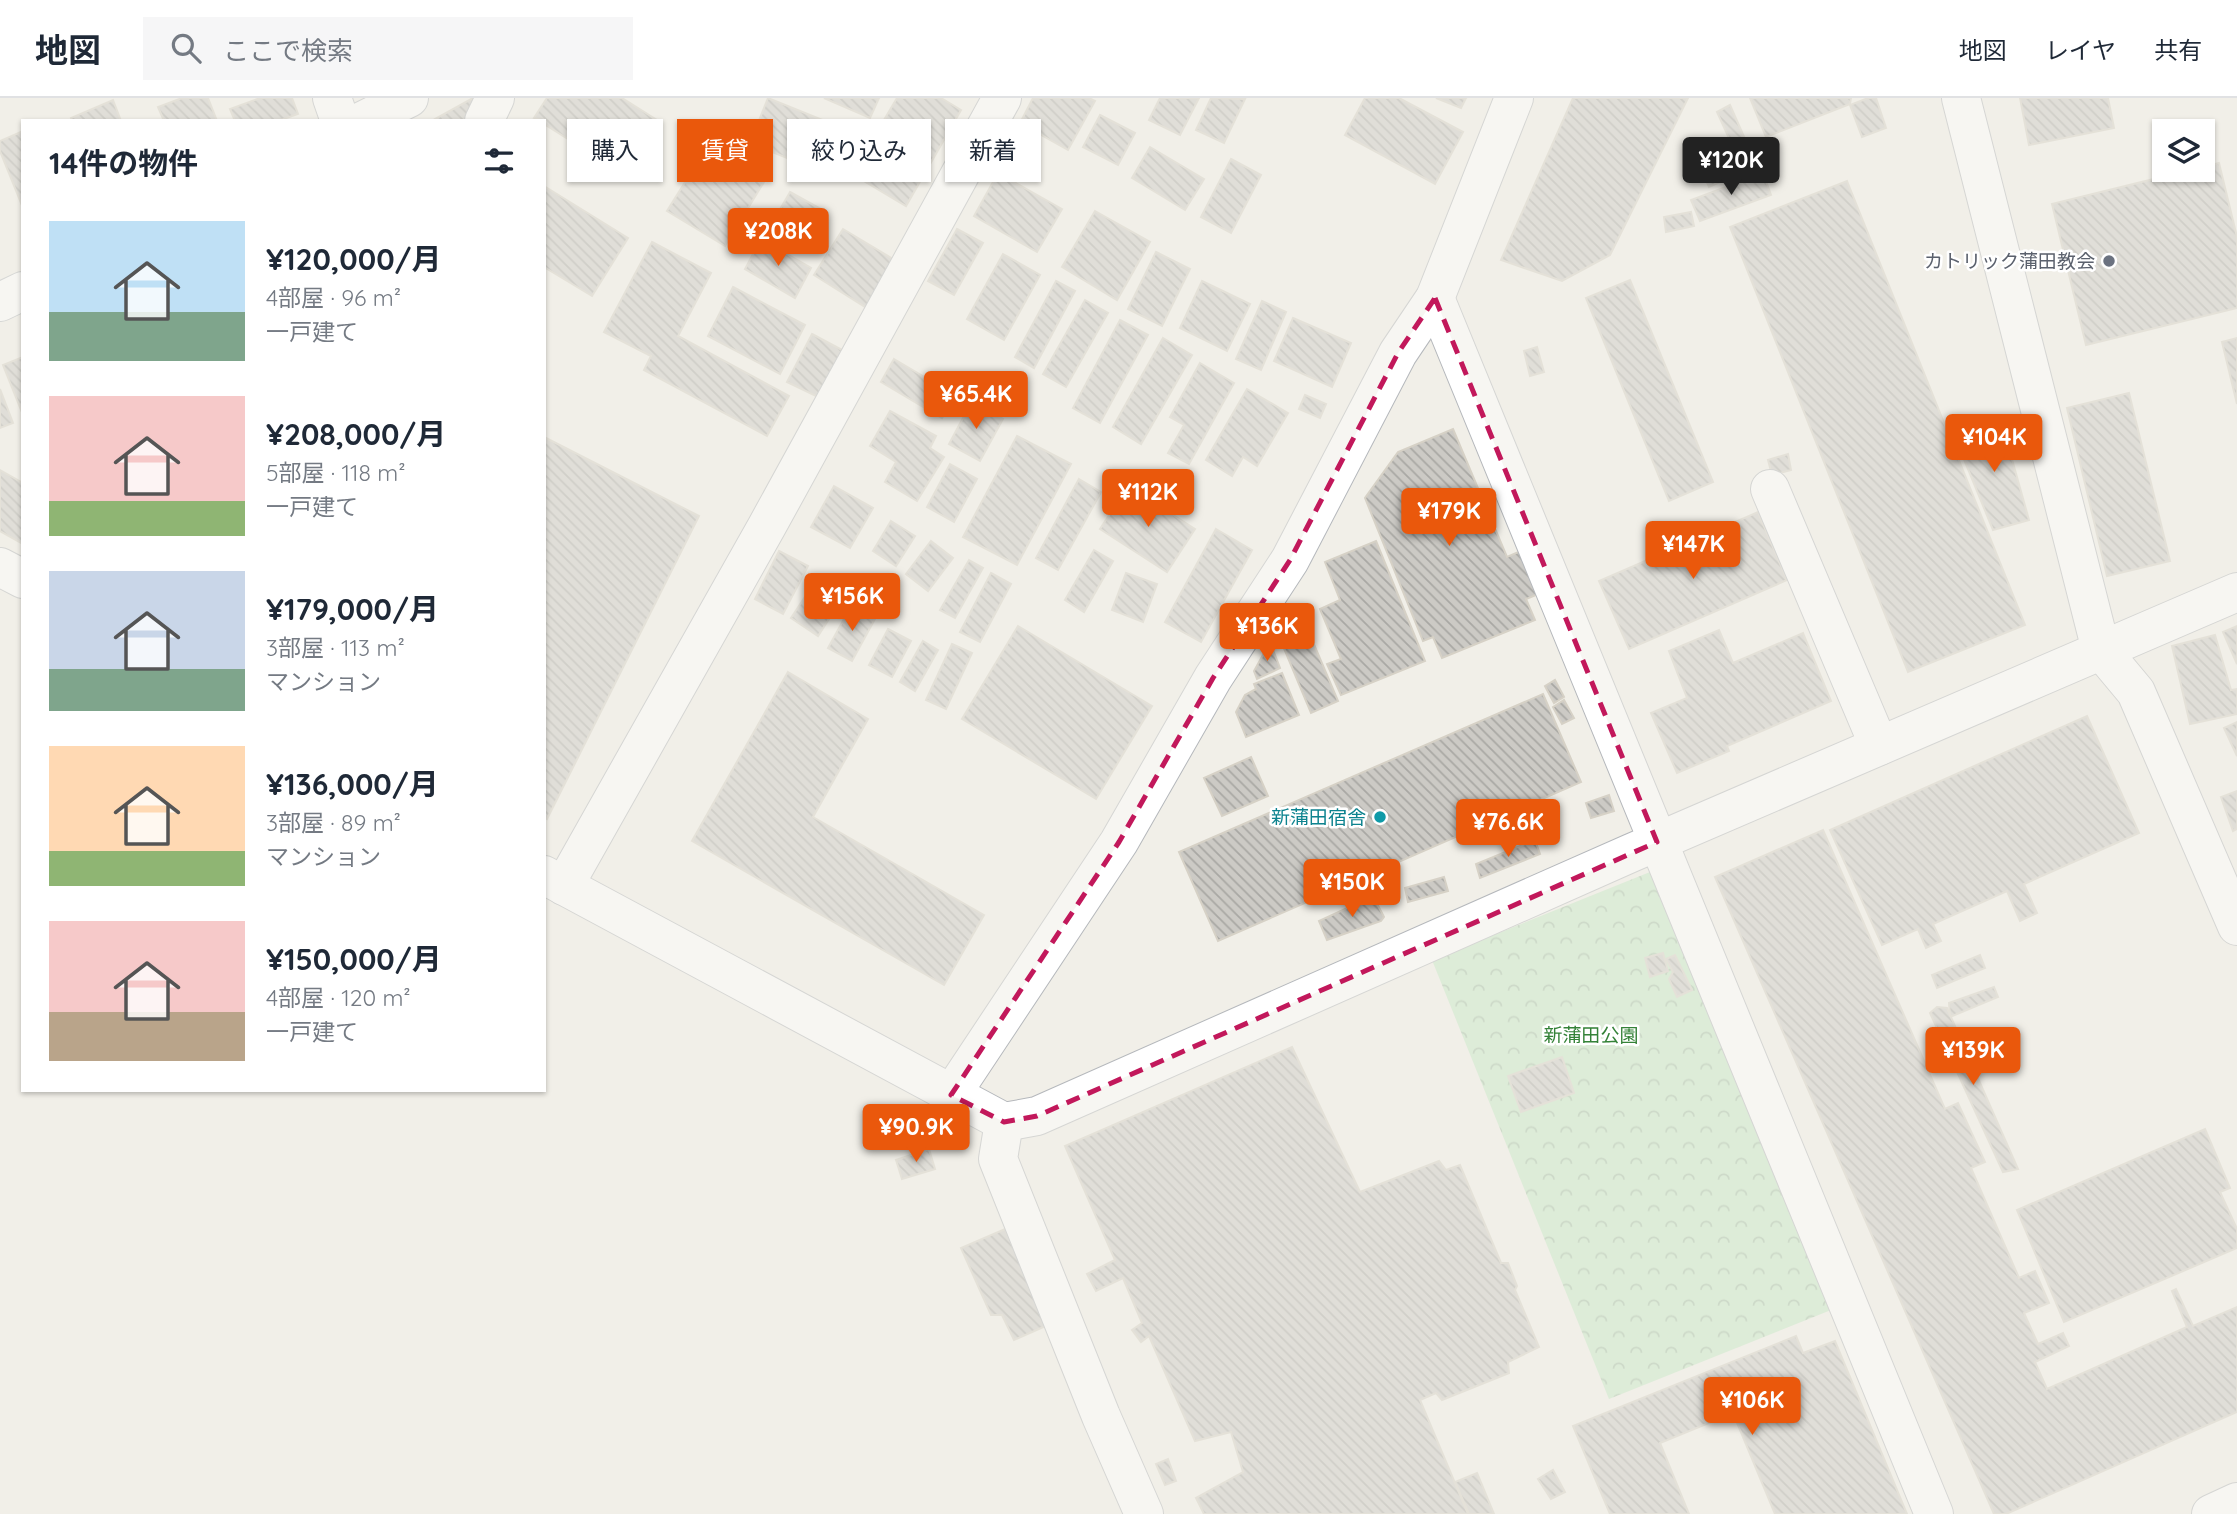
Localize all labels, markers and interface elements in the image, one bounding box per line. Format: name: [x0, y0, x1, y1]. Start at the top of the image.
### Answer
search box: [143, 17, 633, 80]
text: 地図: [35, 29, 101, 70]
icon: search: [167, 29, 205, 67]
text: ここで検索: [223, 34, 353, 67]
text: 地図: [1959, 35, 2007, 65]
text: レイヤ: [2045, 35, 2116, 65]
text: 共有: [2154, 35, 2202, 65]
chip: 購入: [567, 119, 663, 182]
chip: 賃貸: [677, 119, 773, 182]
chip: 絞り込み: [787, 119, 931, 182]
chip: 新着: [945, 119, 1041, 182]
map controls: [2152, 119, 2215, 182]
button: layers: [2152, 119, 2215, 182]
pin: ¥120K: [1682, 138, 1780, 197]
icon: filters: [480, 142, 518, 180]
text: 14件の物件: [49, 144, 198, 182]
text: ¥120K: [1699, 145, 1763, 174]
pin: ¥208K: [729, 208, 827, 268]
text: ¥208K: [744, 216, 812, 245]
text: ¥120,000/月: [266, 240, 442, 278]
icon: home: [105, 249, 189, 333]
place label: カトリック蒲田教会: [1924, 249, 2095, 273]
marker: カトリック蒲田教会: [2101, 253, 2117, 269]
text: 4部屋 · 96 m²: [266, 283, 401, 312]
text: 一戸建て: [266, 317, 358, 346]
pin: ¥65.4K: [919, 372, 1033, 431]
text: ¥65.4K: [940, 379, 1012, 408]
pin: ¥104K: [1945, 414, 2043, 474]
text: ¥208,000/月: [266, 415, 446, 453]
text: ¥104K: [1961, 422, 2027, 451]
icon: home: [105, 424, 189, 508]
text: 5部屋 · 118 m²: [266, 458, 406, 487]
pin: ¥112K: [1099, 470, 1197, 529]
text: ¥112K: [1118, 477, 1178, 506]
pin: ¥179K: [1400, 489, 1498, 548]
text: 一戸建て: [266, 492, 358, 521]
text: ¥179K: [1417, 496, 1481, 525]
pin: ¥147K: [1644, 522, 1742, 581]
text: ¥147K: [1661, 529, 1725, 558]
pin: ¥156K: [803, 574, 901, 633]
text: ¥156K: [820, 581, 884, 610]
text: ¥179,000/月: [266, 590, 439, 628]
icon: home: [105, 599, 189, 683]
pin: ¥136K: [1218, 603, 1316, 663]
text: ¥136K: [1236, 611, 1298, 640]
text: 3部屋 · 113 m²: [266, 633, 405, 662]
text: マンション: [266, 667, 381, 696]
text: ¥136,000/月: [266, 765, 439, 803]
icon: home: [105, 774, 189, 858]
pin: ¥76.6K: [1451, 800, 1565, 859]
place label: 新蒲田宿舎: [1271, 805, 1366, 829]
text: ¥76.6K: [1472, 807, 1544, 836]
text: 3部屋 · 89 m²: [266, 808, 401, 837]
marker: 新蒲田宿舎: [1372, 809, 1388, 825]
text: マンション: [266, 842, 381, 871]
pin: ¥150K: [1303, 860, 1401, 919]
text: ¥150K: [1319, 867, 1385, 896]
text: ¥150,000/月: [266, 940, 442, 978]
icon: home: [105, 949, 189, 1033]
text: 4部屋 · 120 m²: [266, 983, 411, 1012]
text: 一戸建て: [266, 1017, 358, 1046]
park label: 新蒲田公園: [1543, 1023, 1639, 1047]
pin: ¥139K: [1924, 1028, 2022, 1087]
text: ¥139K: [1941, 1035, 2005, 1064]
pin: ¥90.9K: [859, 1104, 973, 1164]
text: ¥90.9K: [879, 1112, 953, 1141]
pin: ¥106K: [1703, 1378, 1801, 1437]
text: ¥106K: [1720, 1385, 1784, 1414]

